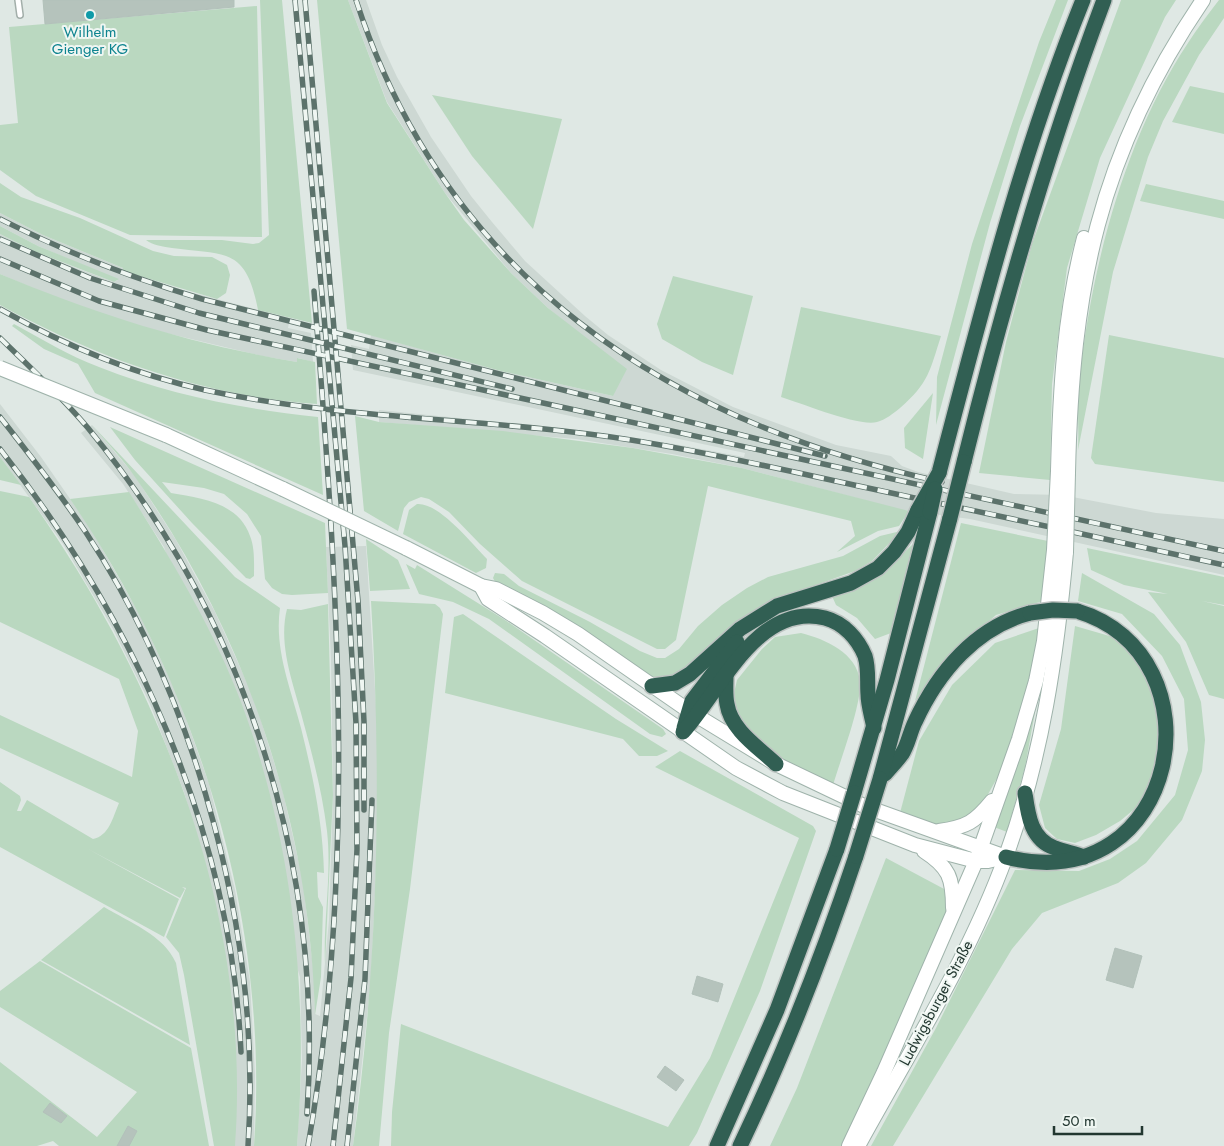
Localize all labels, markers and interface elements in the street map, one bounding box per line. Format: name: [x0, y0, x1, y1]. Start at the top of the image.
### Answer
marker: Wilhelm Gienger KG: [84, 9, 96, 21]
place label: Wilhelm Gienger KG: [52, 21, 128, 60]
street label: Ludwigsburger Straße: [894, 936, 979, 1070]
scale bar: [1054, 1104, 1142, 1136]
text: 50 m: [1062, 1110, 1096, 1132]

